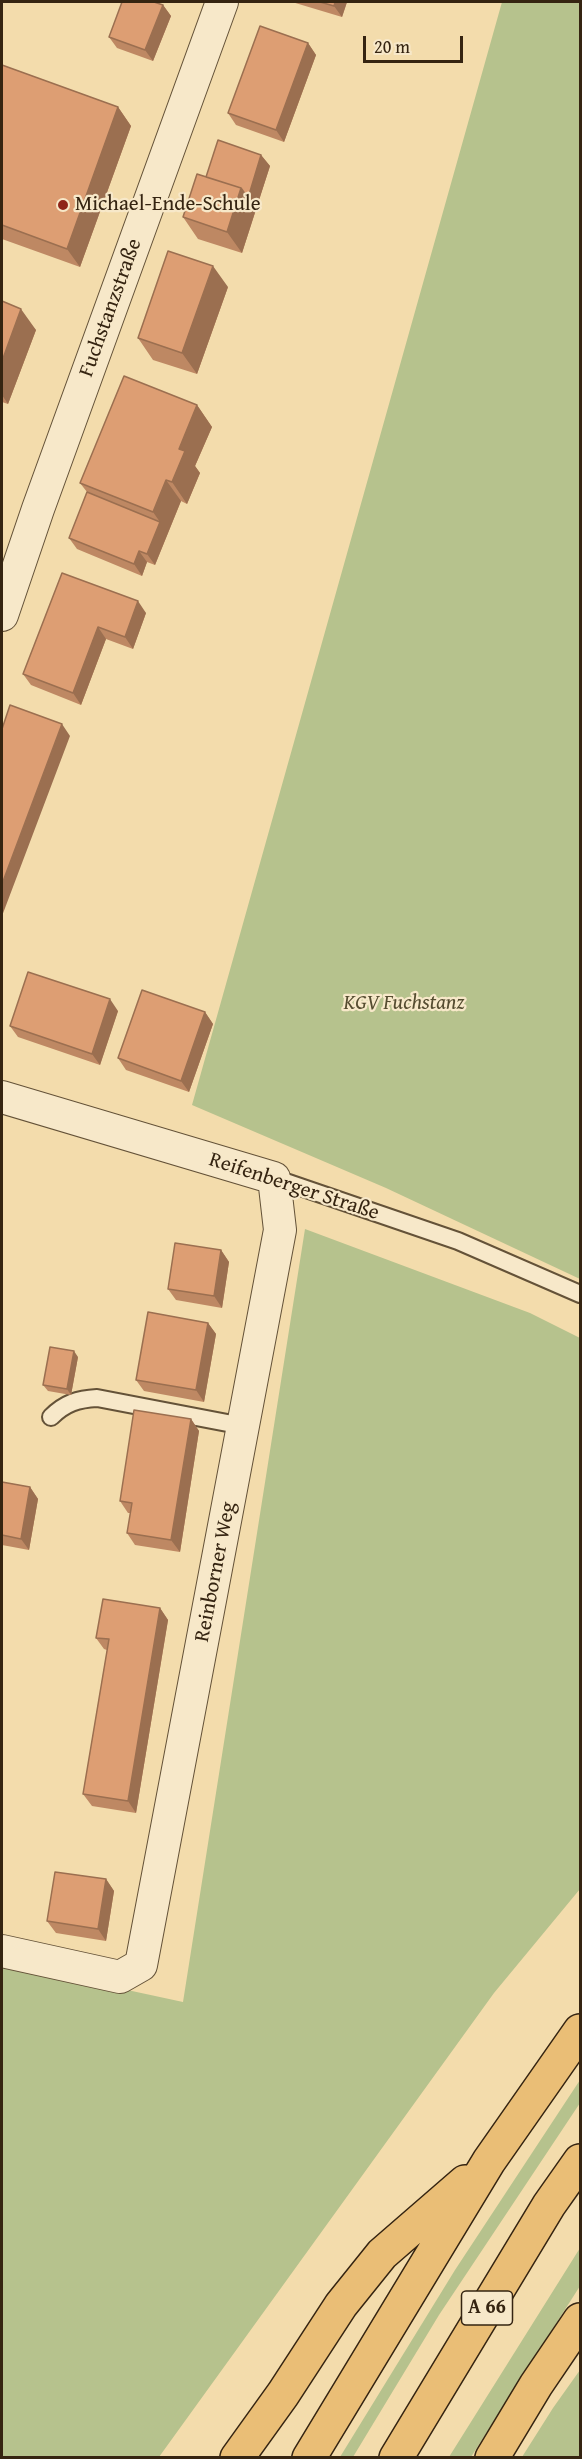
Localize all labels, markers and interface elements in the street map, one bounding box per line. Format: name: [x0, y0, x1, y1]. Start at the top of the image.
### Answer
scale bar: [366, 24, 466, 62]
text: 20 m: [374, 33, 410, 60]
place label: Michael-Ende-Schule: [75, 192, 261, 218]
marker: Michael-Ende-Schule: [56, 198, 70, 212]
street label: Fuchstanzstraße: [74, 235, 148, 381]
park label: KGV Fuchstanz: [344, 991, 464, 1017]
street label: Reifenberger Straße: [206, 1148, 382, 1226]
street label: Reinborner Weg: [190, 1500, 242, 1644]
road number: A 66: [462, 2291, 512, 2325]

